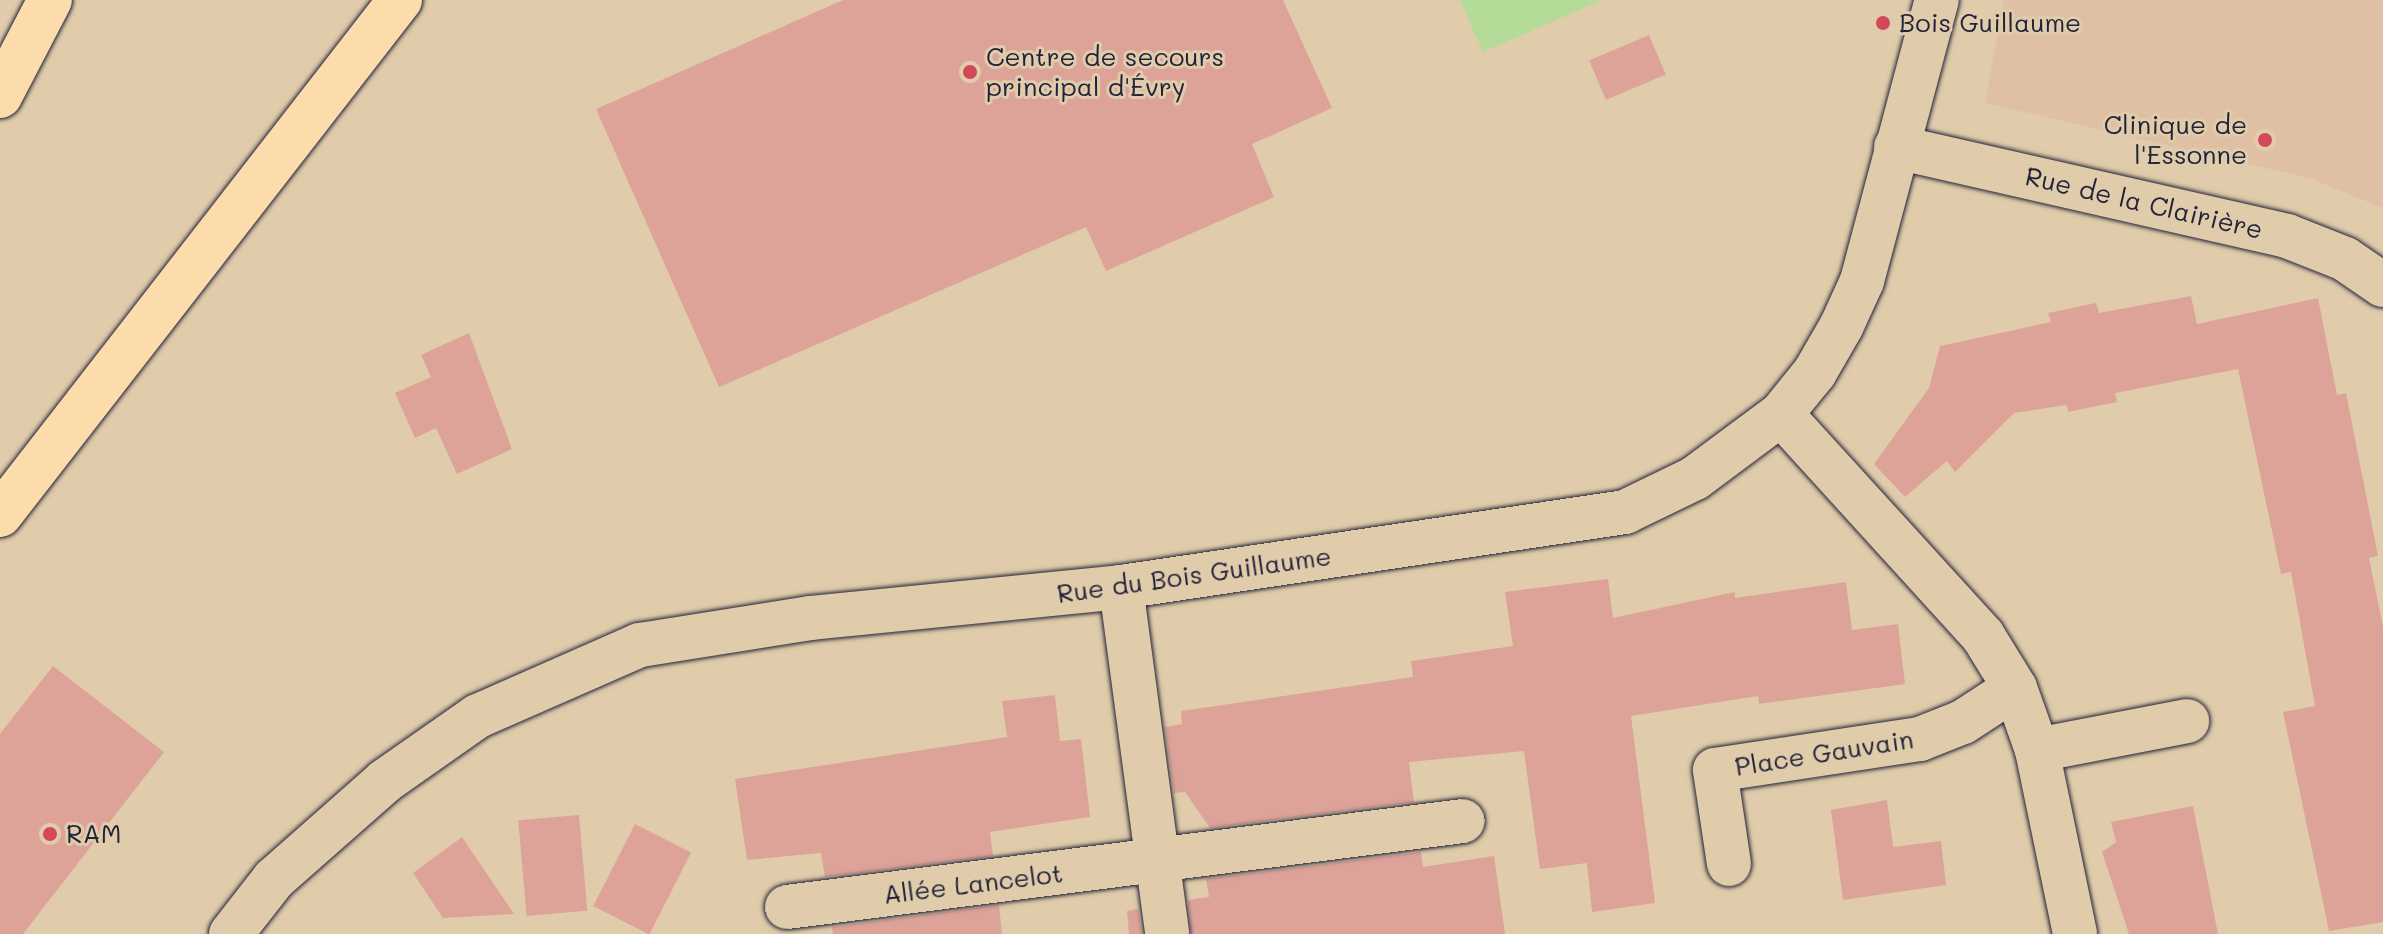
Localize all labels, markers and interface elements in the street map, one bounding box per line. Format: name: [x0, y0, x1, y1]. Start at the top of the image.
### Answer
place label: Bois Guillaume: [1899, 7, 2081, 39]
marker: Bois Guillaume: [1874, 14, 1892, 32]
place label: Centre de secours principal d'Évry: [986, 41, 1224, 102]
marker: Centre de secours principal d'Évry: [961, 63, 979, 81]
place label: Clinique de l'Essonne: [2104, 109, 2247, 170]
marker: Clinique de l'Essonne: [2254, 129, 2276, 151]
street label: Rue de la Clairière: [2022, 160, 2266, 246]
street label: Rue du Bois Guillaume: [1055, 540, 1333, 610]
street label: Place Gauvain: [1733, 723, 1915, 783]
place label: RAM: [66, 818, 121, 850]
marker: RAM: [41, 825, 59, 843]
street label: Allée Lancelot: [881, 858, 1065, 910]

